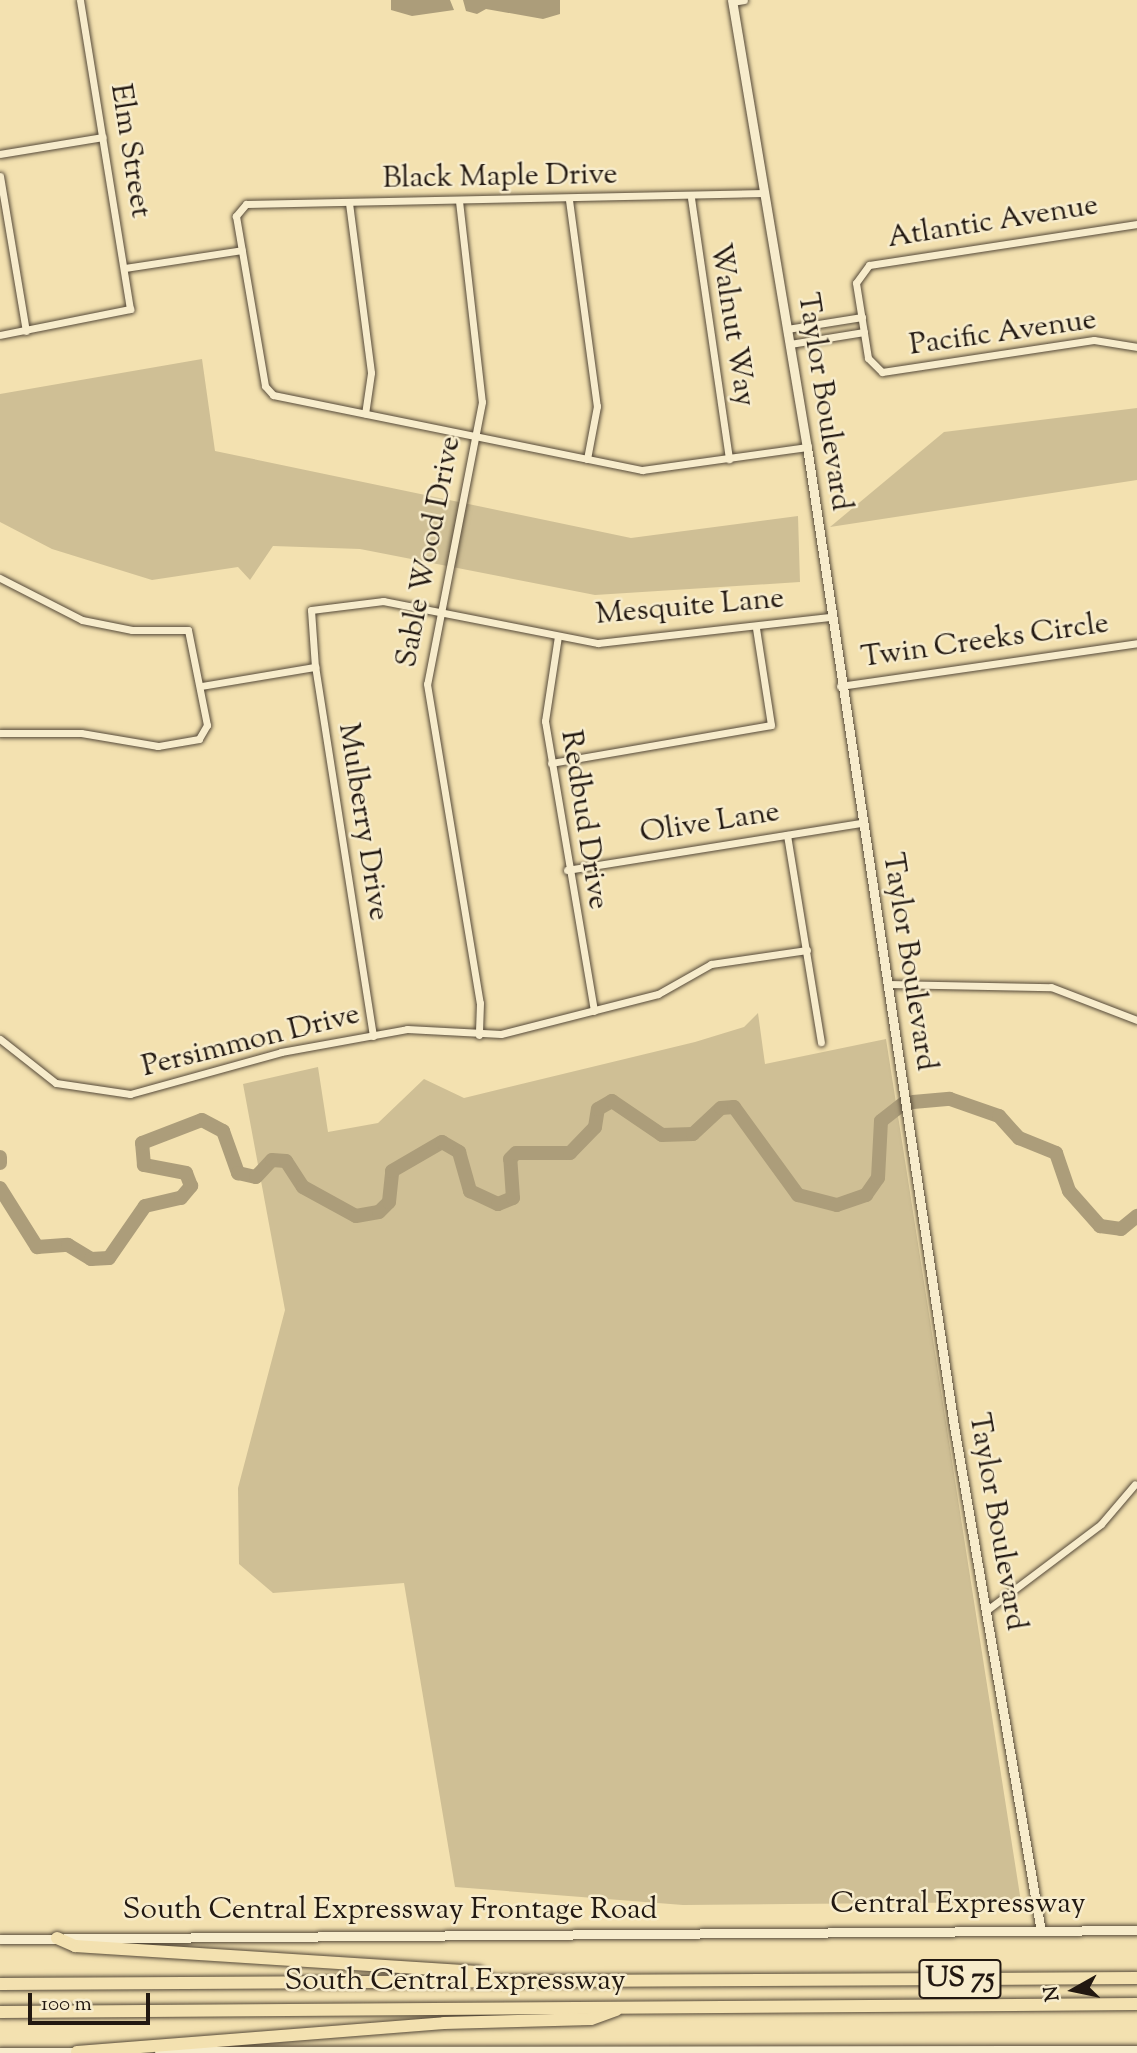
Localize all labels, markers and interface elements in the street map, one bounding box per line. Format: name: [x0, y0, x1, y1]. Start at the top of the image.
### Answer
street label: Elm Street: [101, 81, 157, 221]
street label: Black Maple Drive: [382, 158, 618, 198]
street label: Atlantic Avenue: [885, 189, 1101, 257]
street label: Walnut Way: [700, 241, 762, 409]
street label: Taylor Boulevard: [788, 290, 858, 514]
street label: Pacific Avenue: [907, 303, 1099, 365]
street label: Sable Wood Drive: [390, 433, 470, 671]
street label: Mesquite Lane: [594, 582, 786, 634]
street label: Twin Creeks Circle: [859, 607, 1111, 677]
street label: Mulberry Drive: [329, 721, 395, 923]
street label: Redbud Drive: [551, 728, 615, 912]
street label: Olive Lane: [638, 795, 782, 853]
street label: Taylor Boulevard: [873, 850, 943, 1074]
street label: Persimmon Drive: [138, 998, 364, 1086]
street label: Taylor Boulevard: [959, 1410, 1033, 1634]
street label: Central Expressway: [830, 1887, 1086, 1923]
street label: South Central Expressway Frontage Road: [123, 1893, 657, 1929]
road number: US 75: [918, 1954, 1002, 2004]
north arrow: [1039, 1955, 1109, 2025]
street label: South Central Expressway: [284, 1964, 626, 2000]
scale bar: [32, 1980, 154, 2024]
text: N: [1038, 1984, 1067, 2003]
text: 100 m: [41, 1990, 92, 2020]

